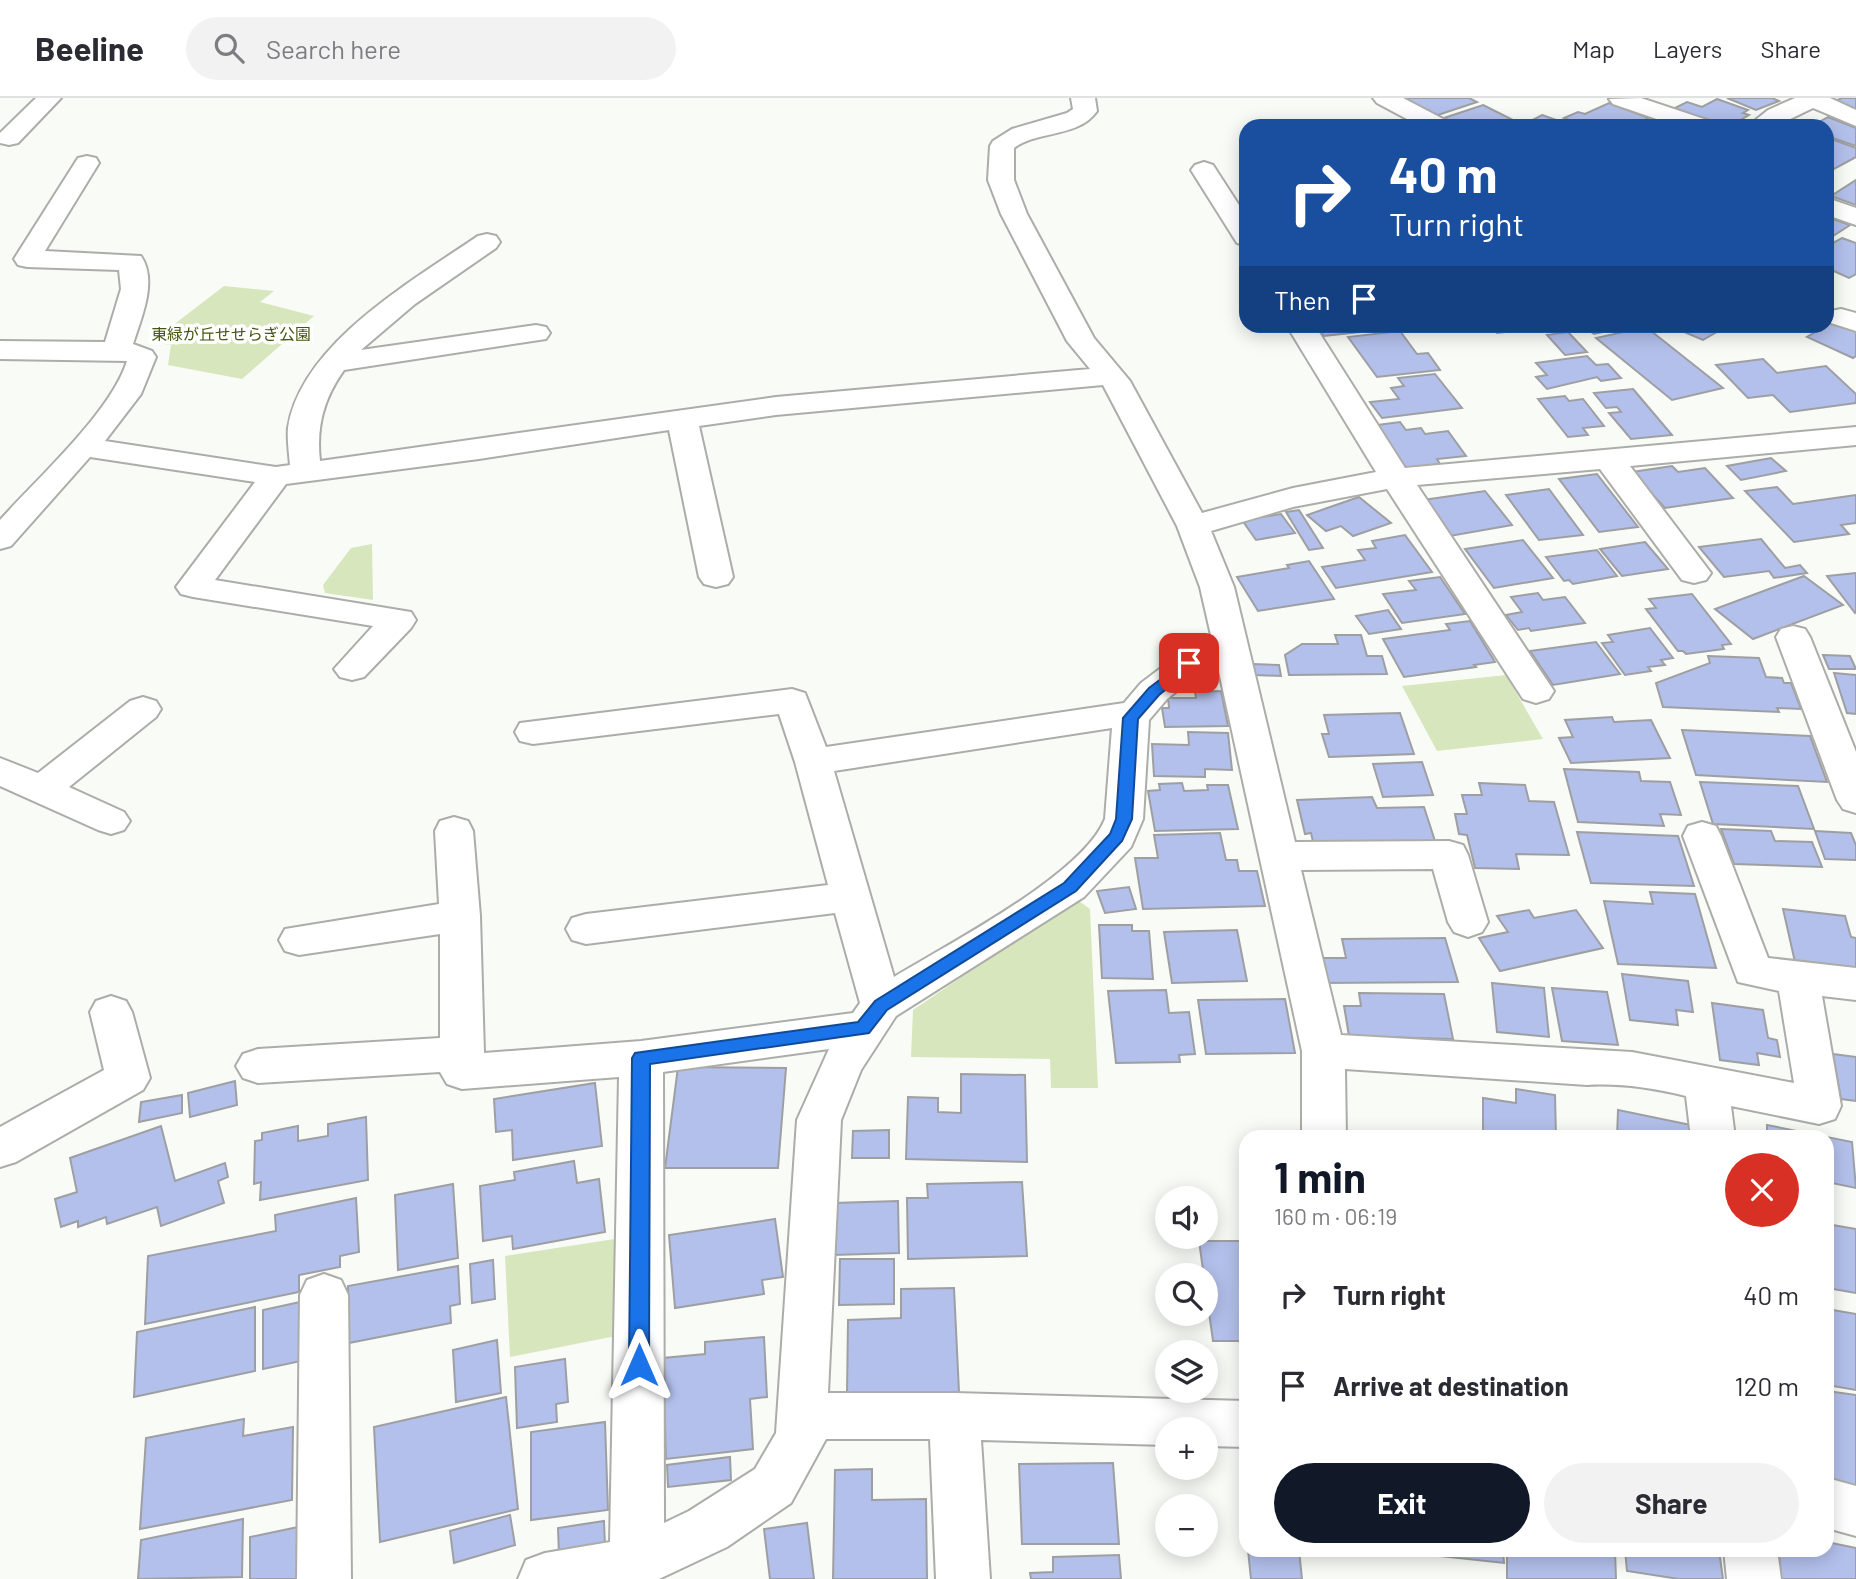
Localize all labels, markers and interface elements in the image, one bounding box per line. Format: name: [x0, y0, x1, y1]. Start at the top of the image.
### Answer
search box: [186, 17, 676, 80]
text: Beeline: [35, 28, 144, 68]
icon: search: [210, 29, 248, 67]
text: Search here: [266, 33, 401, 64]
text: Map: [1572, 34, 1615, 63]
text: Layers: [1653, 34, 1722, 63]
text: Share: [1760, 34, 1821, 63]
text: 40 m: [1389, 144, 1497, 203]
icon: right: [1274, 147, 1365, 238]
text: Turn right: [1389, 204, 1524, 242]
icon: arrive: [1345, 280, 1383, 318]
text: Then: [1274, 284, 1331, 315]
park label: 東緑が丘せせらぎ公園: [151, 324, 311, 343]
pin: [1159, 633, 1219, 693]
icon: arrive: [1170, 644, 1208, 682]
text: 1 min: [1274, 1151, 1366, 1201]
button: close: [1725, 1153, 1799, 1227]
map controls: [1155, 1186, 1218, 1557]
button: sound: [1155, 1186, 1218, 1249]
text: 160 m · 06:19: [1274, 1202, 1397, 1230]
button: search: [1155, 1263, 1218, 1326]
icon: right: [1274, 1276, 1312, 1314]
text: Turn right: [1333, 1279, 1446, 1310]
text: 40 m: [1743, 1279, 1799, 1310]
position arrow: [602, 1328, 676, 1402]
button: layers: [1155, 1340, 1218, 1403]
icon: arrive: [1274, 1367, 1312, 1405]
text: Arrive at destination: [1333, 1370, 1569, 1401]
text: 120 m: [1735, 1370, 1799, 1401]
button: +: [1155, 1417, 1218, 1480]
button: Exit: [1274, 1463, 1530, 1543]
button: Share: [1544, 1463, 1799, 1543]
button: −: [1155, 1494, 1218, 1557]

